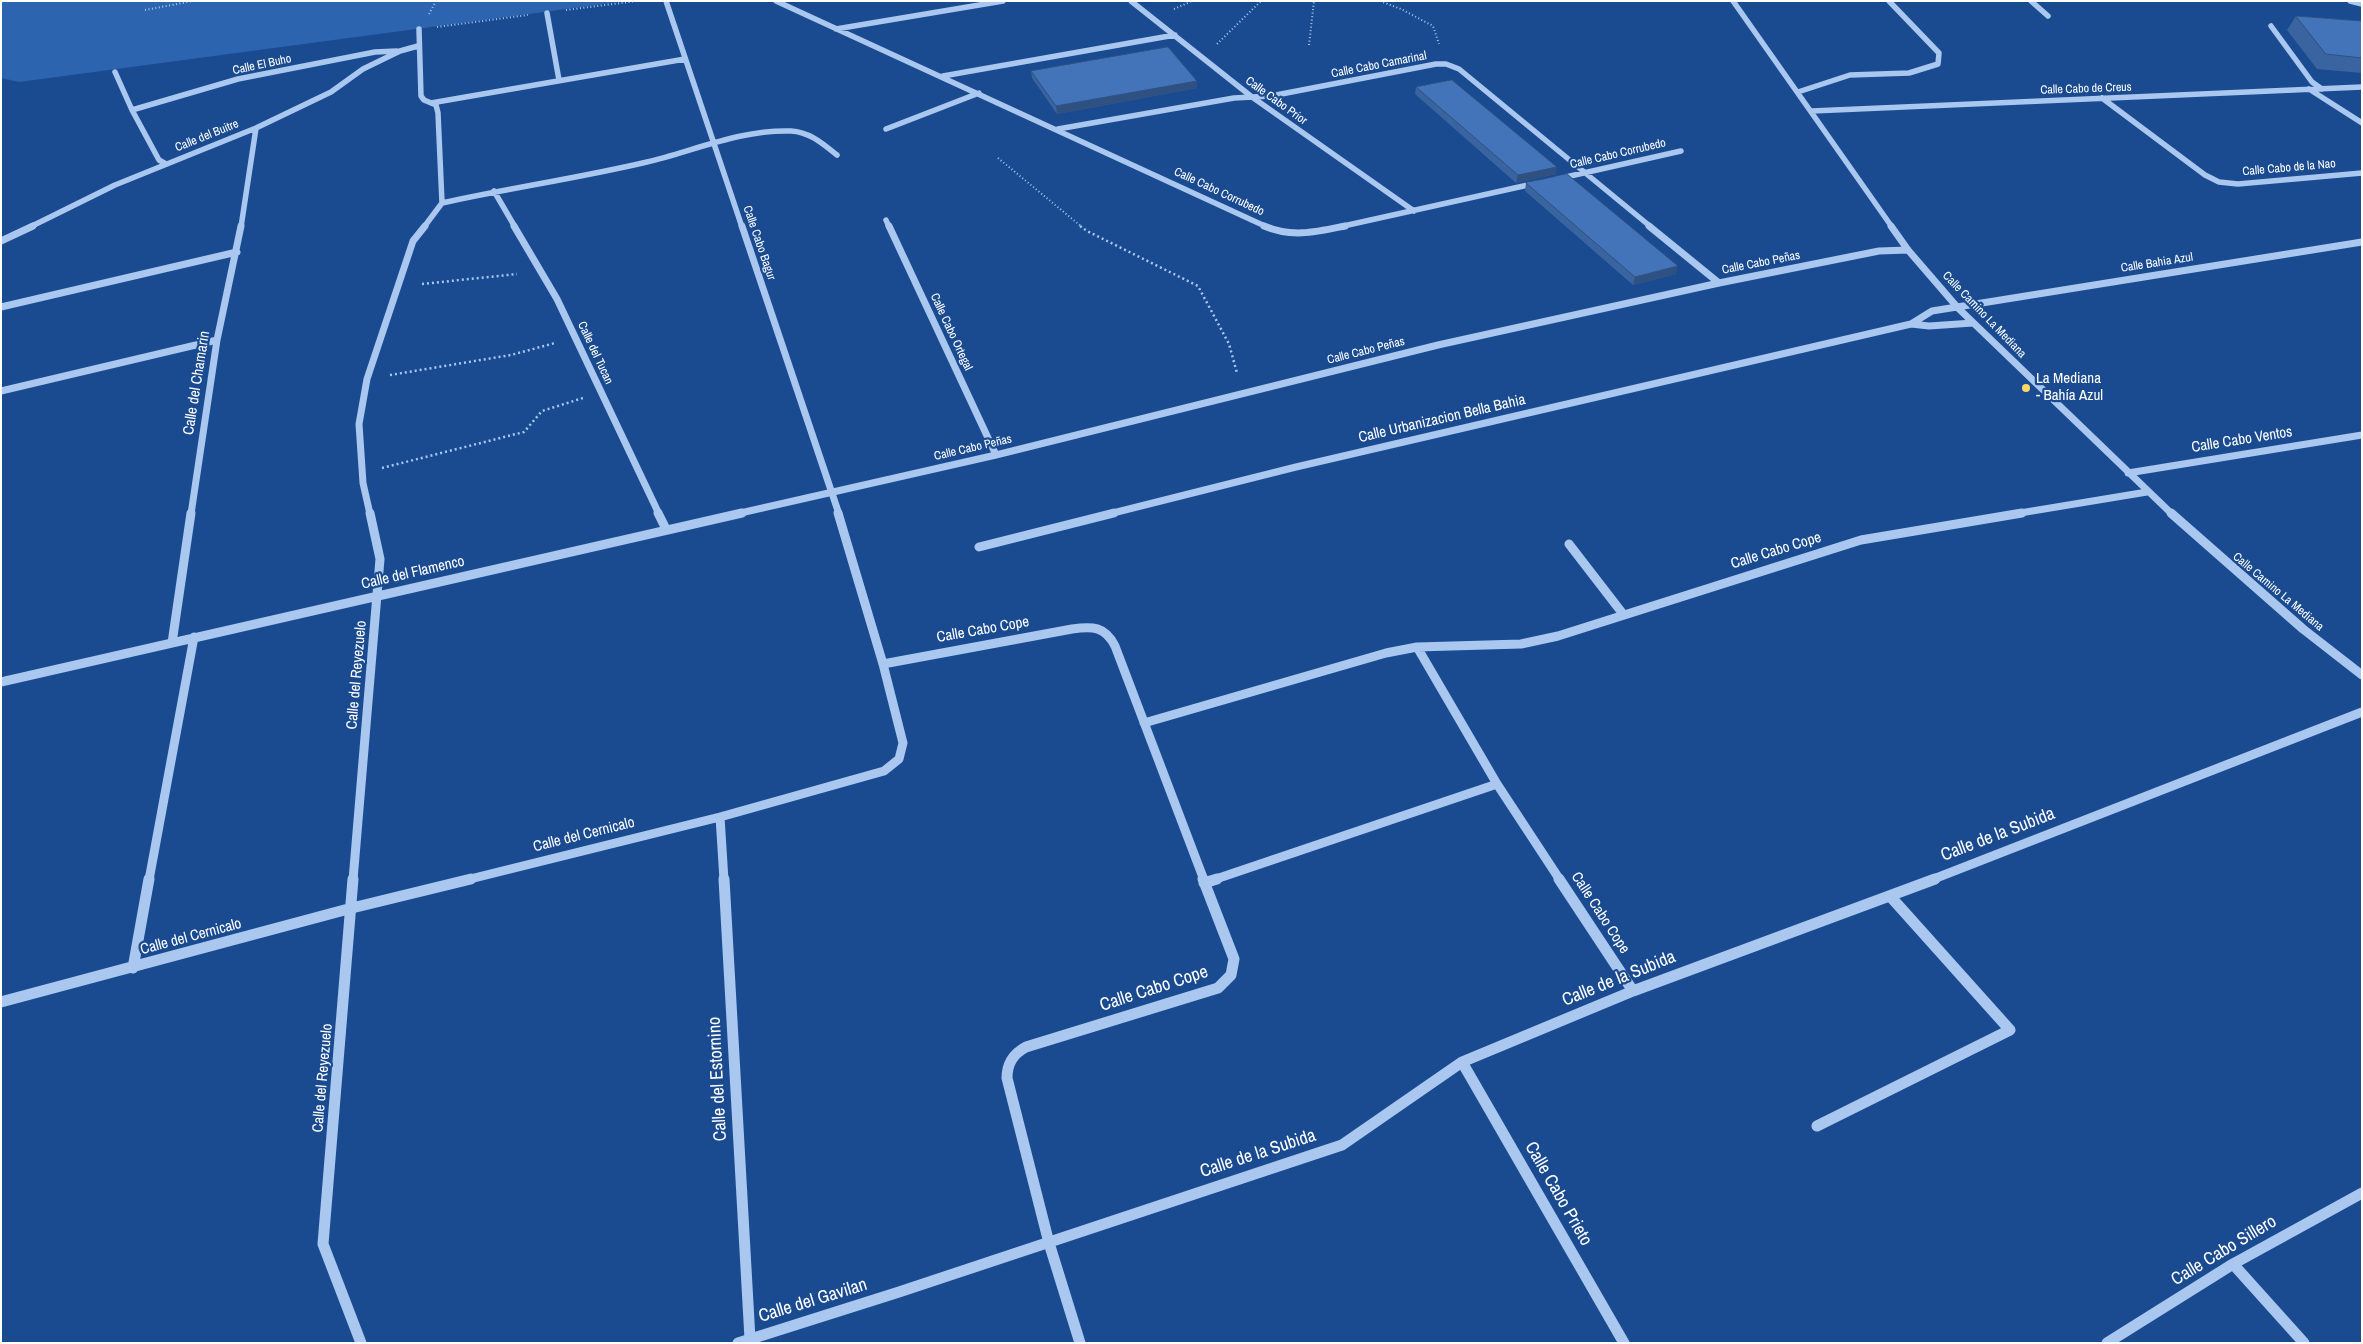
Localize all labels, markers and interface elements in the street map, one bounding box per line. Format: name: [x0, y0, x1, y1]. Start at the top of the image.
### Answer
street label: Calle Cabo Camarinal: [1330, 49, 1428, 81]
street label: Calle El Buho: [231, 52, 293, 78]
street label: Calle Cabo Prior: [1242, 74, 1310, 128]
street label: Calle Cabo de Creus: [2040, 80, 2132, 98]
street label: Calle del Buitre: [173, 117, 241, 155]
street label: Calle Cabo Corrubedo: [1569, 136, 1667, 172]
street label: Calle Cabo de la Nao: [2242, 157, 2336, 179]
street label: Calle Cabo Corrubedo: [1172, 165, 1266, 219]
street label: Calle Cabo Bagur: [740, 204, 778, 282]
street label: Calle Cabo Peñas: [1721, 248, 1801, 278]
street label: Calle Bahia Azul: [2120, 250, 2194, 276]
street label: Calle Camino La Mediana: [1939, 269, 2029, 361]
street label: Calle Cabo Ortegal: [927, 291, 975, 373]
street label: Calle del Tucan: [574, 319, 616, 387]
street label: Calle del Chamarin: [180, 330, 214, 436]
street label: Calle Cabo Peñas: [1326, 334, 1406, 368]
place label: La Mediana - Bahía Azul: [2036, 370, 2103, 405]
marker: La Mediana - Bahía Azul: [2020, 382, 2032, 394]
street label: Calle Urbanizacion Bella Bahia: [1357, 391, 1527, 447]
street label: Calle Cabo Ventos: [2190, 423, 2294, 457]
street label: Calle Cabo Peñas: [933, 432, 1013, 464]
street label: Calle Cabo Cope: [1729, 529, 1823, 573]
street label: Calle Camino La Mediana: [2230, 550, 2326, 634]
street label: Calle del Flamenco: [360, 552, 466, 594]
street label: Calle Cabo Cope: [935, 613, 1031, 647]
street label: Calle del Reyezuelo: [343, 620, 371, 730]
street label: Calle de la Subida: [1938, 803, 2058, 867]
street label: Calle del Cernicalo: [531, 814, 637, 856]
street label: Calle Cabo Cope: [1567, 869, 1633, 957]
street label: Calle del Cernicalo: [138, 915, 244, 959]
street label: Calle de la Subida: [1559, 946, 1679, 1012]
street label: Calle Cabo Cope: [1097, 961, 1211, 1017]
street label: Calle del Estornino: [704, 1016, 732, 1142]
street label: Calle del Reyezuelo: [309, 1023, 337, 1133]
street label: Calle de la Subida: [1197, 1125, 1319, 1183]
street label: Calle Cabo Prieto: [1520, 1138, 1596, 1250]
street label: Calle Cabo Sillero: [2167, 1211, 2281, 1291]
street label: Calle del Gavilan: [756, 1274, 870, 1328]

